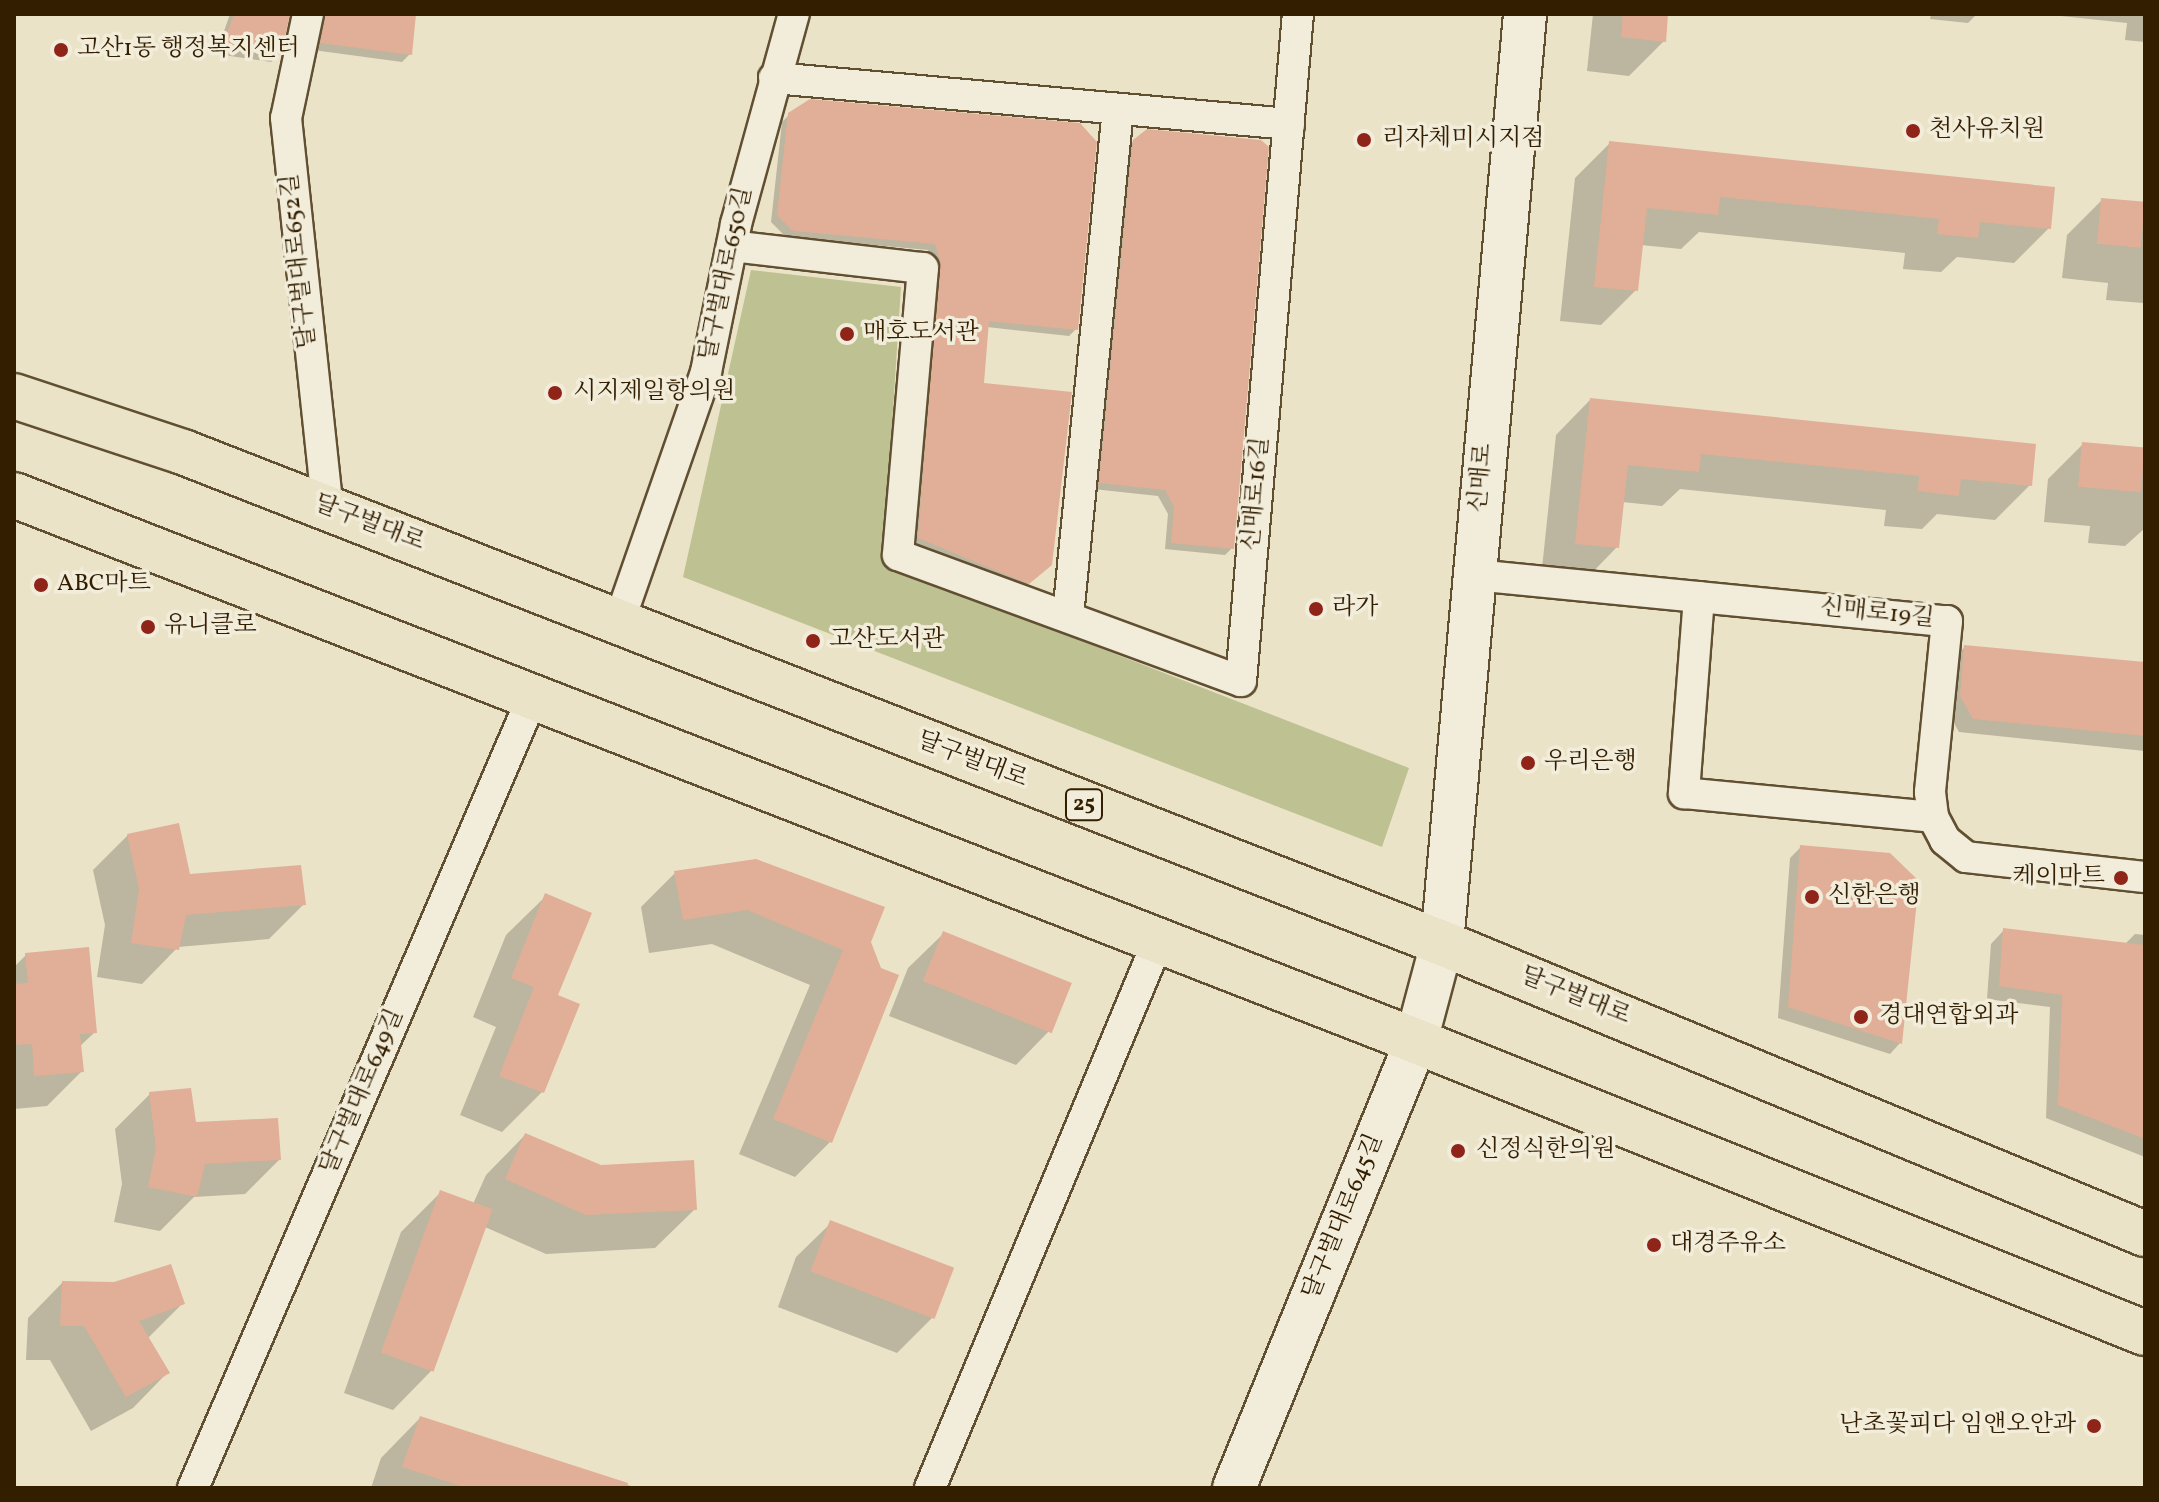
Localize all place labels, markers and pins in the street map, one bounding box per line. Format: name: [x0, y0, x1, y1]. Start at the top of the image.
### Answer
place label: 고산1동 행정복지센터: [77, 36, 300, 64]
marker: 고산1동 행정복지센터: [52, 41, 70, 59]
place label: 천사유치원: [1929, 117, 2045, 145]
marker: 천사유치원: [1904, 122, 1922, 140]
place label: 리자체미시지점: [1382, 126, 1544, 154]
marker: 리자체미시지점: [1353, 129, 1375, 151]
place label: 매호도서관: [863, 320, 979, 348]
marker: 매호도서관: [838, 325, 856, 343]
place label: 시지제일항의원: [573, 379, 735, 407]
marker: 시지제일항의원: [544, 382, 566, 404]
place label: ABC마트: [57, 571, 151, 599]
marker: ABC마트: [32, 576, 50, 594]
place label: 라가: [1332, 595, 1378, 623]
marker: 라가: [1307, 600, 1325, 618]
place label: 유니클로: [164, 613, 257, 641]
marker: 유니클로: [139, 618, 157, 636]
place label: 고산도서관: [829, 627, 945, 655]
marker: 고산도서관: [804, 632, 822, 650]
place label: 우리은행: [1544, 749, 1637, 777]
marker: 우리은행: [1519, 754, 1537, 772]
place label: 케이마트: [2012, 864, 2105, 892]
marker: 케이마트: [2112, 869, 2130, 887]
place label: 신한은행: [1828, 883, 1921, 911]
marker: 신한은행: [1803, 888, 1821, 906]
place label: 경대연합외과: [1879, 1003, 2018, 1031]
marker: 경대연합외과: [1850, 1006, 1872, 1028]
place label: 신정식한의원: [1476, 1137, 1615, 1165]
marker: 신정식한의원: [1447, 1140, 1469, 1162]
place label: 대경주유소: [1670, 1231, 1786, 1259]
marker: 대경주유소: [1645, 1236, 1663, 1254]
place label: 난초꽃피다 임앤오안과: [1839, 1412, 2076, 1440]
marker: 난초꽃피다 임앤오안과: [2083, 1415, 2105, 1437]

